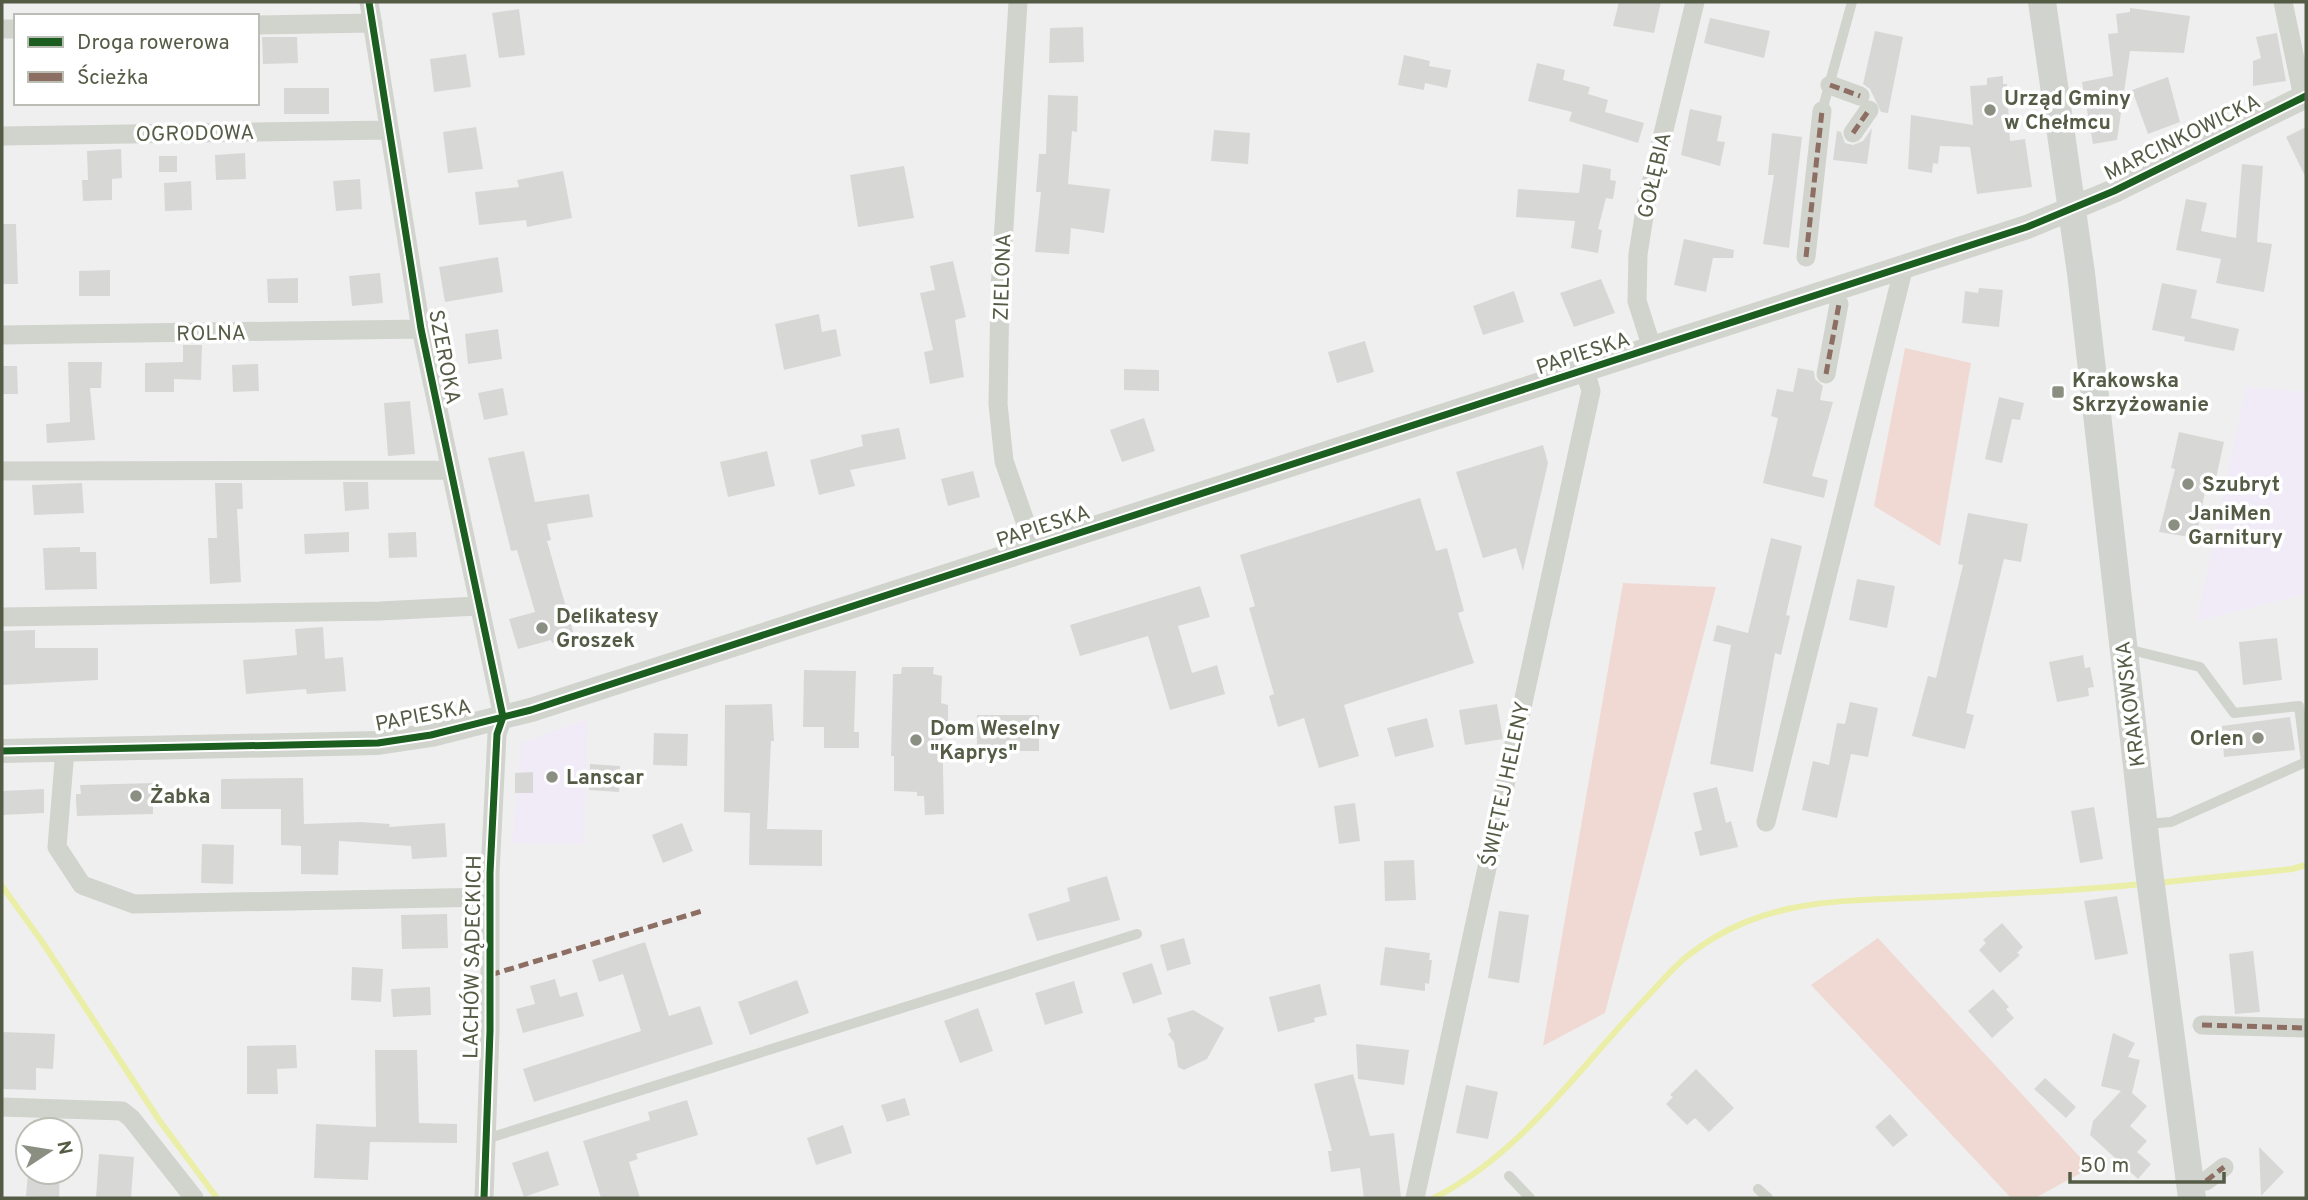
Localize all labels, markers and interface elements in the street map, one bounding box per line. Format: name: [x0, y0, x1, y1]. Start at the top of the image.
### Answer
legend: [14, 14, 259, 105]
text: Droga rowerowa: [77, 30, 230, 57]
text: Ścieżka: [77, 64, 148, 92]
place label: Urząd Gminy w Chełmcu: [2004, 86, 2131, 137]
street label: MARCINKOWICKA: [2100, 89, 2265, 188]
marker: Urząd Gminy w Chełmcu: [1982, 102, 1998, 118]
street label: OGRODOWA: [135, 120, 255, 149]
street label: GOŁĘBIA: [1632, 130, 1678, 221]
street label: ZIELONA: [988, 233, 1019, 321]
street label: SZEROKA: [421, 308, 466, 407]
street label: ROLNA: [176, 320, 246, 349]
street label: PAPIESKA: [1533, 327, 1634, 382]
place label: Krakowska Skrzyżowanie: [2072, 368, 2209, 419]
marker: Krakowska Skrzyżowanie: [2050, 384, 2066, 400]
place label: Szubryt: [2202, 472, 2280, 499]
marker: Szubryt: [2180, 476, 2196, 492]
street label: PAPIESKA: [993, 500, 1094, 555]
place label: JaniMen Garnitury: [2188, 501, 2283, 552]
marker: JaniMen Garnitury: [2166, 517, 2182, 533]
place label: Delikatesy Groszek: [556, 604, 659, 655]
marker: Delikatesy Groszek: [534, 620, 550, 636]
street label: KRAKOWSKA: [2110, 639, 2153, 768]
street label: PAPIESKA: [373, 694, 473, 739]
street label: ŚWIĘTEJ HELENY: [1475, 699, 1537, 869]
place label: Dom Weselny "Kaprys": [930, 716, 1061, 767]
place label: Orlen: [2190, 726, 2244, 753]
marker: Orlen: [2250, 730, 2266, 746]
marker: Dom Weselny "Kaprys": [908, 732, 924, 748]
place label: Lanscar: [566, 765, 644, 792]
marker: Lanscar: [544, 769, 560, 785]
place label: Żabka: [150, 783, 210, 811]
marker: Żabka: [128, 788, 144, 804]
street label: LACHÓW SĄDECKICH: [457, 855, 489, 1059]
north arrow: [14, 1116, 84, 1186]
text: N: [51, 1139, 77, 1157]
scale bar: [2070, 1140, 2224, 1184]
text: 50 m: [2080, 1153, 2129, 1180]

